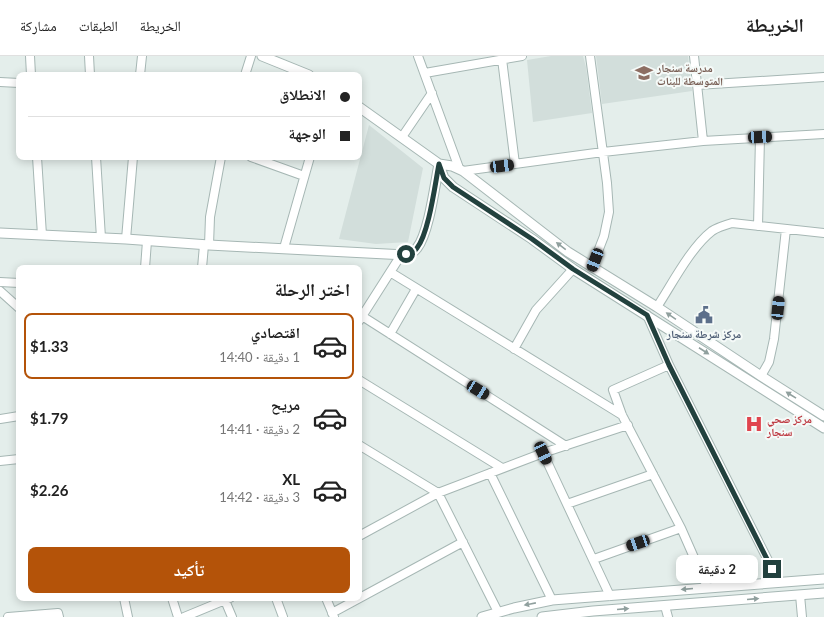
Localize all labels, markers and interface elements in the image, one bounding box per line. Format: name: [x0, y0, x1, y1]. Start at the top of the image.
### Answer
text: الخريطة: [746, 13, 804, 36]
text: مشاركة: [20, 17, 57, 34]
text: الطبقات: [79, 17, 118, 34]
text: الخريطة: [140, 17, 181, 34]
place label: مدرسة سنجار المتوسطة للبنات: [656, 61, 723, 88]
school or university icon: مدرسة سنجار المتوسطة للبنات: [634, 63, 654, 83]
text: الانطلاق: [280, 85, 326, 103]
text: الوجهة: [288, 124, 326, 142]
car: [748, 130, 772, 144]
car: [489, 159, 515, 173]
one-way arrow: [555, 242, 566, 251]
route start: [397, 245, 415, 263]
car: [585, 247, 605, 273]
text: اختر الرحلة: [275, 278, 350, 300]
car: [771, 295, 785, 321]
public building icon: مركز شرطة سنجار: [694, 305, 714, 325]
one-way arrow: [665, 312, 676, 320]
text: اقتصادي: [251, 323, 300, 341]
place label: مركز شرطة سنجار: [666, 327, 741, 341]
icon: car: [312, 328, 348, 364]
text: $1.33: [30, 337, 68, 355]
one-way arrow: [698, 348, 710, 355]
text: 1 دقيقة · 14:40: [219, 349, 300, 365]
car: [465, 379, 491, 401]
one-way arrow: [786, 391, 796, 399]
text: مريح: [271, 395, 300, 413]
icon: car: [312, 400, 348, 436]
text: $1.79: [30, 409, 68, 427]
place label: مركز صحي سنجار: [766, 412, 812, 439]
hospital icon: مركز صحي سنجار: [744, 414, 764, 434]
text: 2 دقيقة · 14:41: [219, 421, 300, 437]
car: [532, 440, 554, 466]
text: XL: [282, 470, 300, 488]
icon: car: [312, 472, 348, 508]
text: $2.26: [30, 481, 68, 499]
text: 3 دقيقة · 14:42: [219, 489, 300, 505]
car: [625, 533, 651, 553]
button: تأكيد: [28, 547, 350, 593]
callout: 2 دقيقة: [676, 555, 758, 583]
route end: [763, 560, 781, 578]
text: 2 دقيقة: [698, 561, 736, 577]
one-way arrow: [681, 586, 693, 592]
one-way arrow: [747, 595, 759, 602]
one-way arrow: [524, 602, 536, 608]
one-way arrow: [617, 605, 629, 612]

